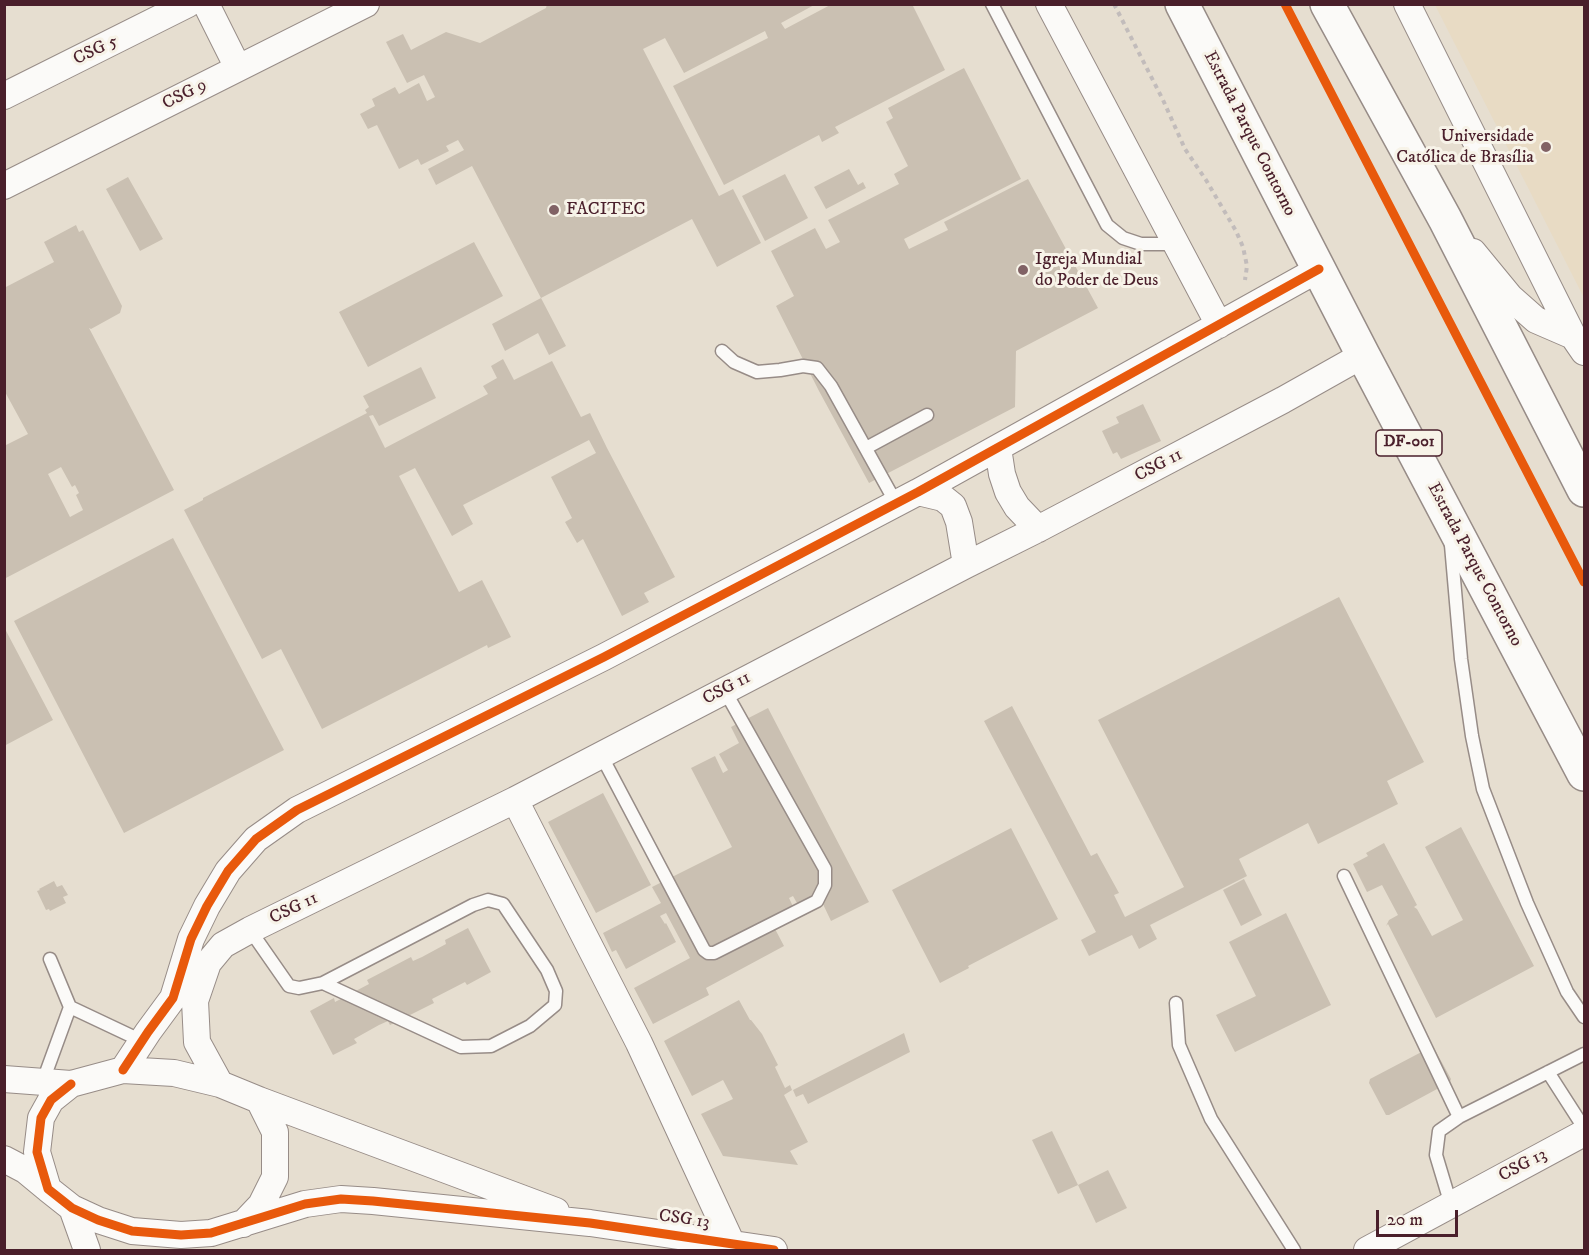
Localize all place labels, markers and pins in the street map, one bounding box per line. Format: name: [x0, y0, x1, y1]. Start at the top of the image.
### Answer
place label: Universidade Católica de Brasília: [1396, 126, 1534, 168]
marker: Universidade Católica de Brasília: [1539, 140, 1553, 154]
place label: FACITEC: [566, 199, 646, 221]
marker: FACITEC: [547, 203, 561, 217]
place label: Igreja Mundial do Poder de Deus: [1035, 249, 1158, 292]
marker: Igreja Mundial do Poder de Deus: [1016, 263, 1030, 277]

